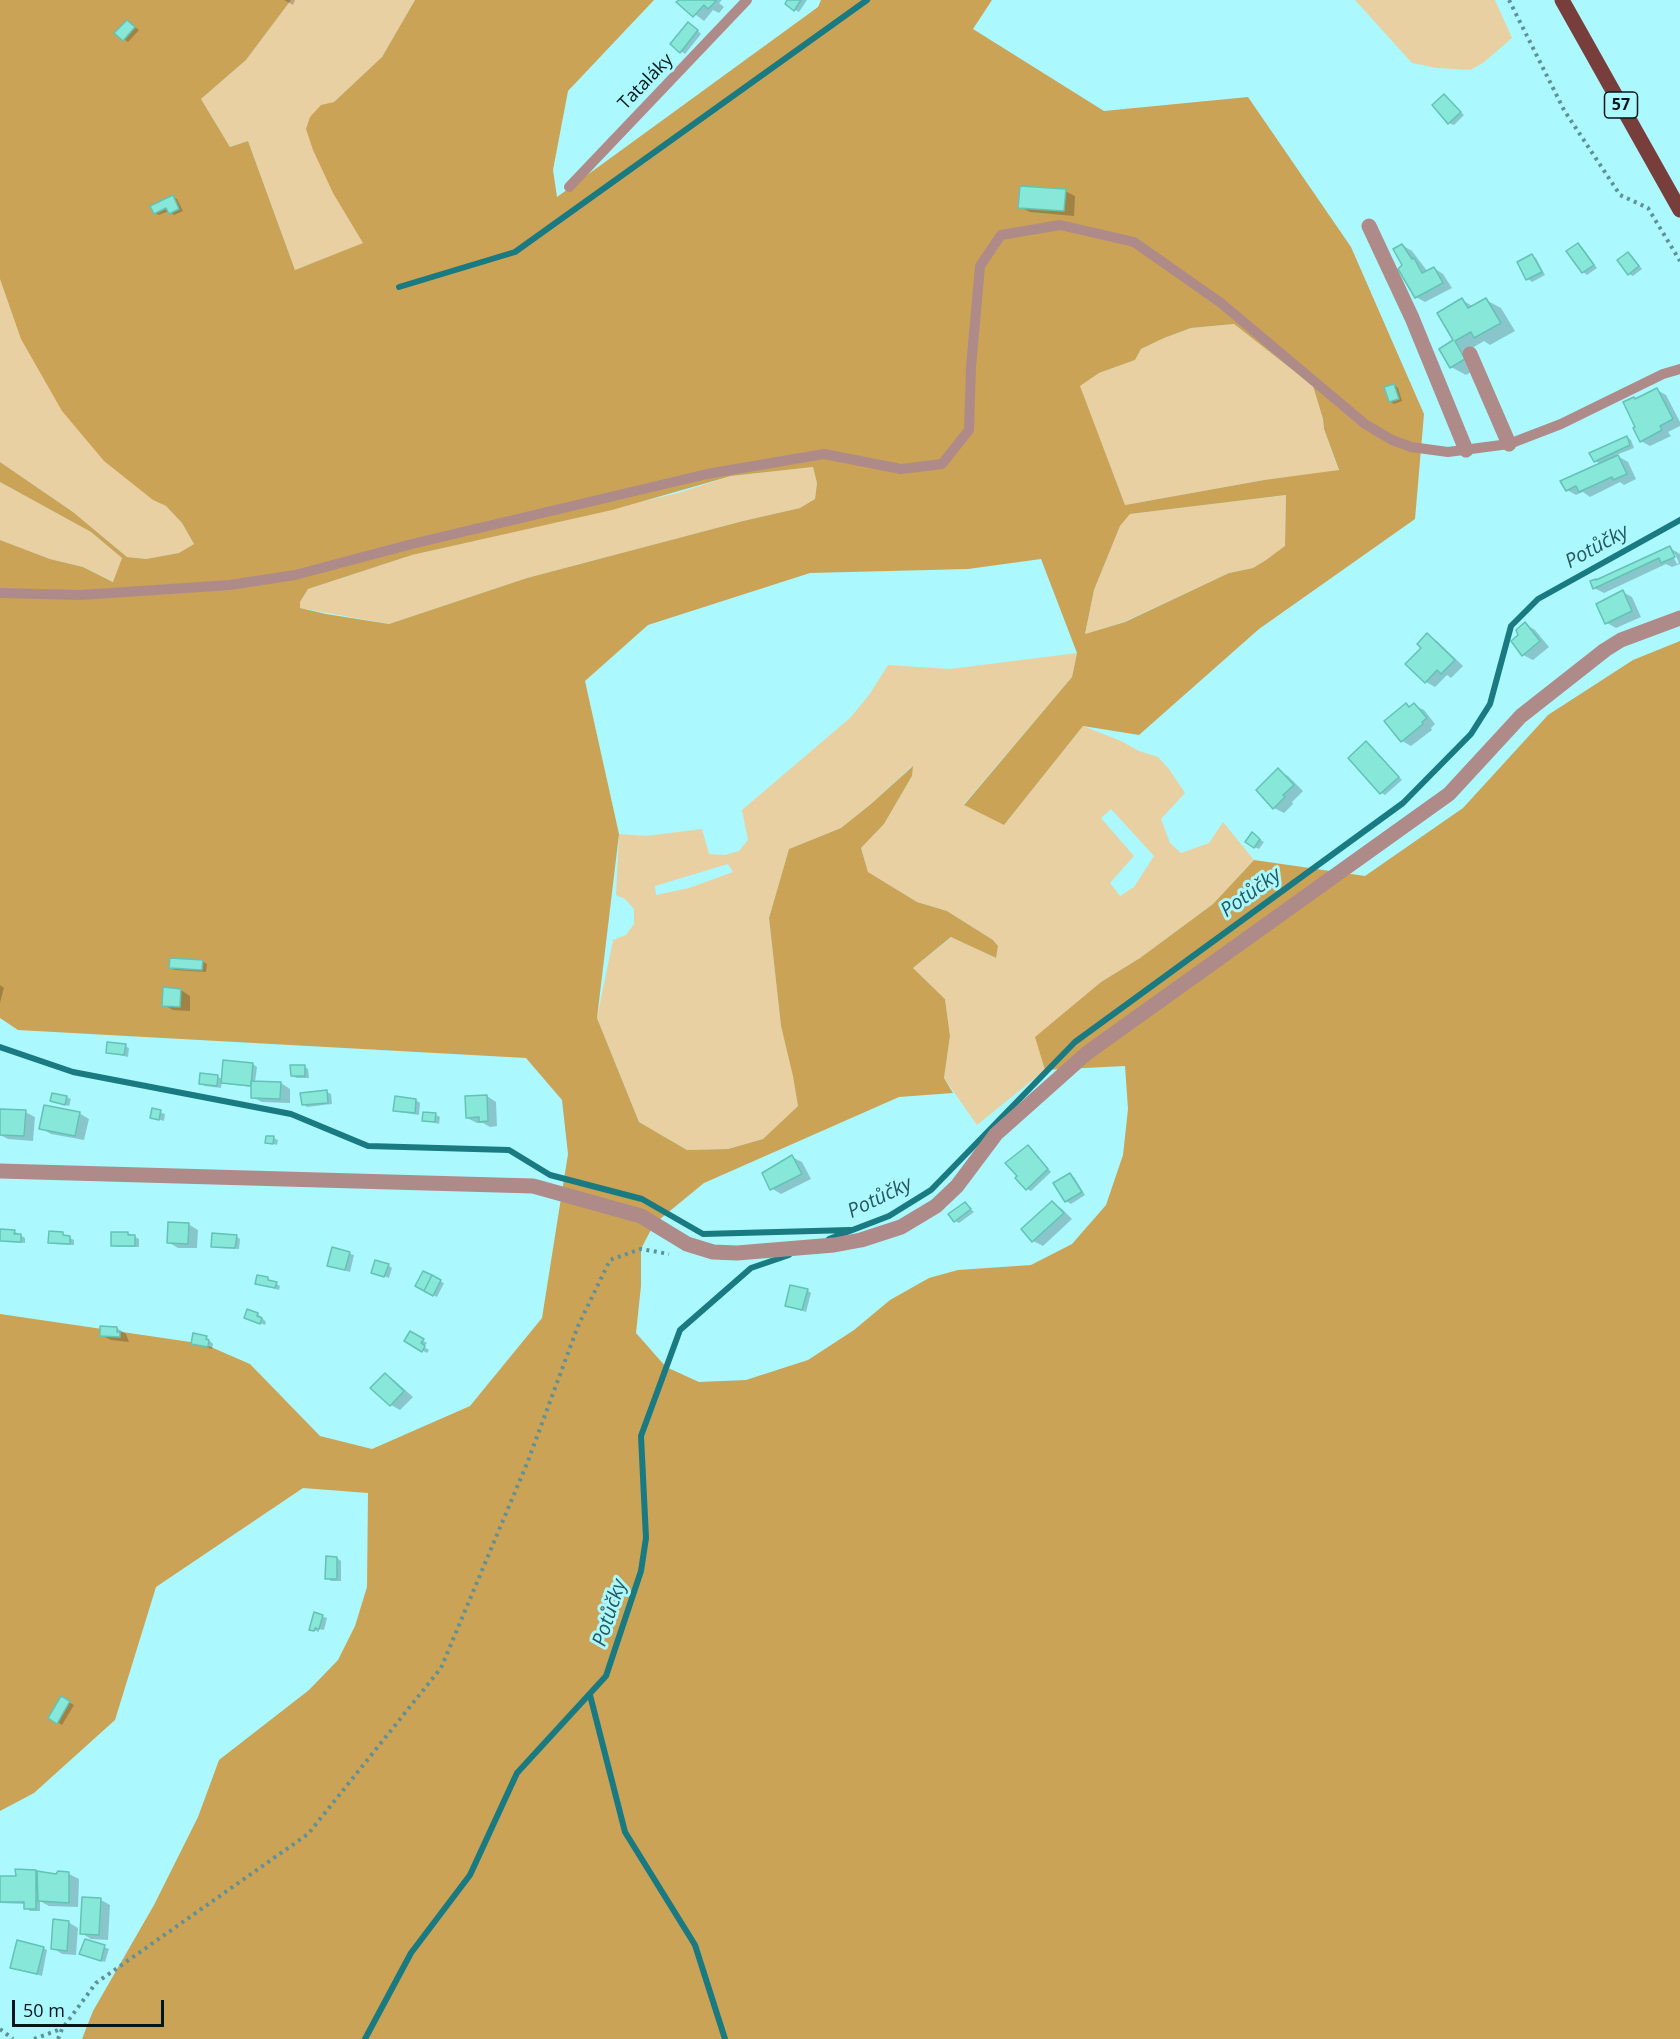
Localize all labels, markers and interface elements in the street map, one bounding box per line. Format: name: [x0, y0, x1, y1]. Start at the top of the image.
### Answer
street label: Tataláky: [614, 50, 678, 114]
road number: 57: [1604, 92, 1638, 118]
water label: Potůčky: [1561, 520, 1633, 574]
water label: Potůčky: [1216, 863, 1286, 923]
water label: Potůčky: [844, 1172, 916, 1224]
water label: Potůčky: [588, 1577, 632, 1649]
scale bar: [15, 1988, 166, 2026]
text: 50 m: [23, 1998, 65, 2022]

